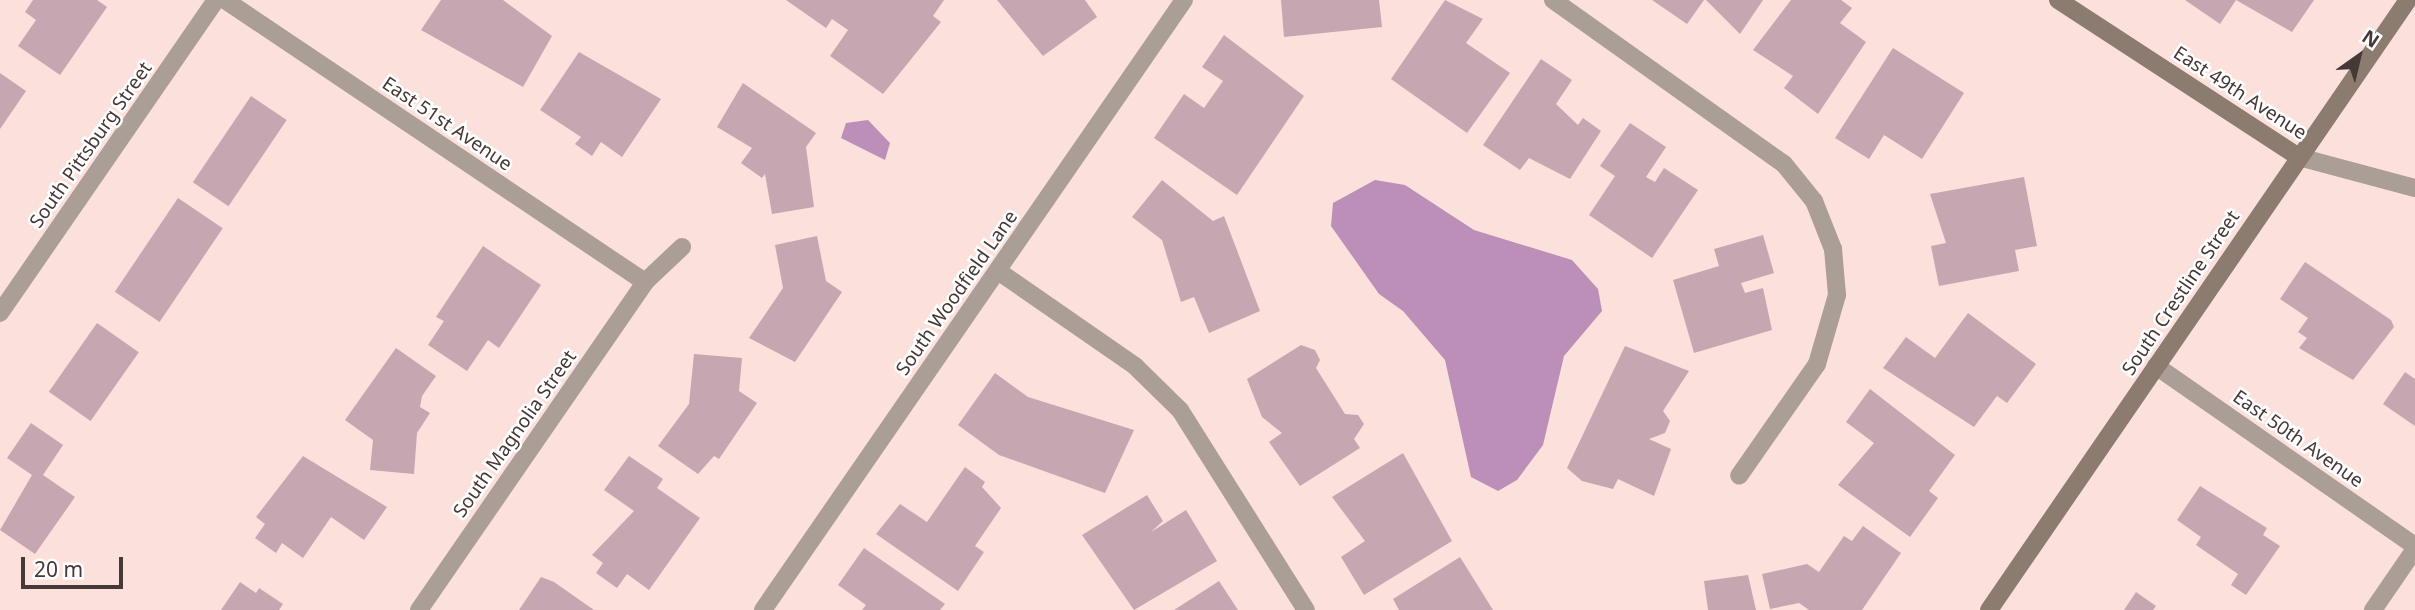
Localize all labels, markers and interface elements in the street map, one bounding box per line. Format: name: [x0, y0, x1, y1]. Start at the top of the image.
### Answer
north arrow: [2324, 21, 2394, 91]
text: N: [2357, 23, 2384, 54]
street label: East 49th Avenue: [2169, 41, 2311, 145]
street label: South Pittsburg Street: [25, 58, 157, 232]
street label: East 51st Avenue: [378, 72, 516, 176]
street label: South Woodfield Lane: [891, 206, 1023, 380]
street label: South Crestline Street: [2117, 206, 2245, 380]
street label: South Magnolia Street: [449, 346, 581, 522]
street label: East 50th Avenue: [2228, 385, 2368, 493]
scale bar: [24, 544, 126, 588]
text: 20 m: [34, 555, 83, 583]

